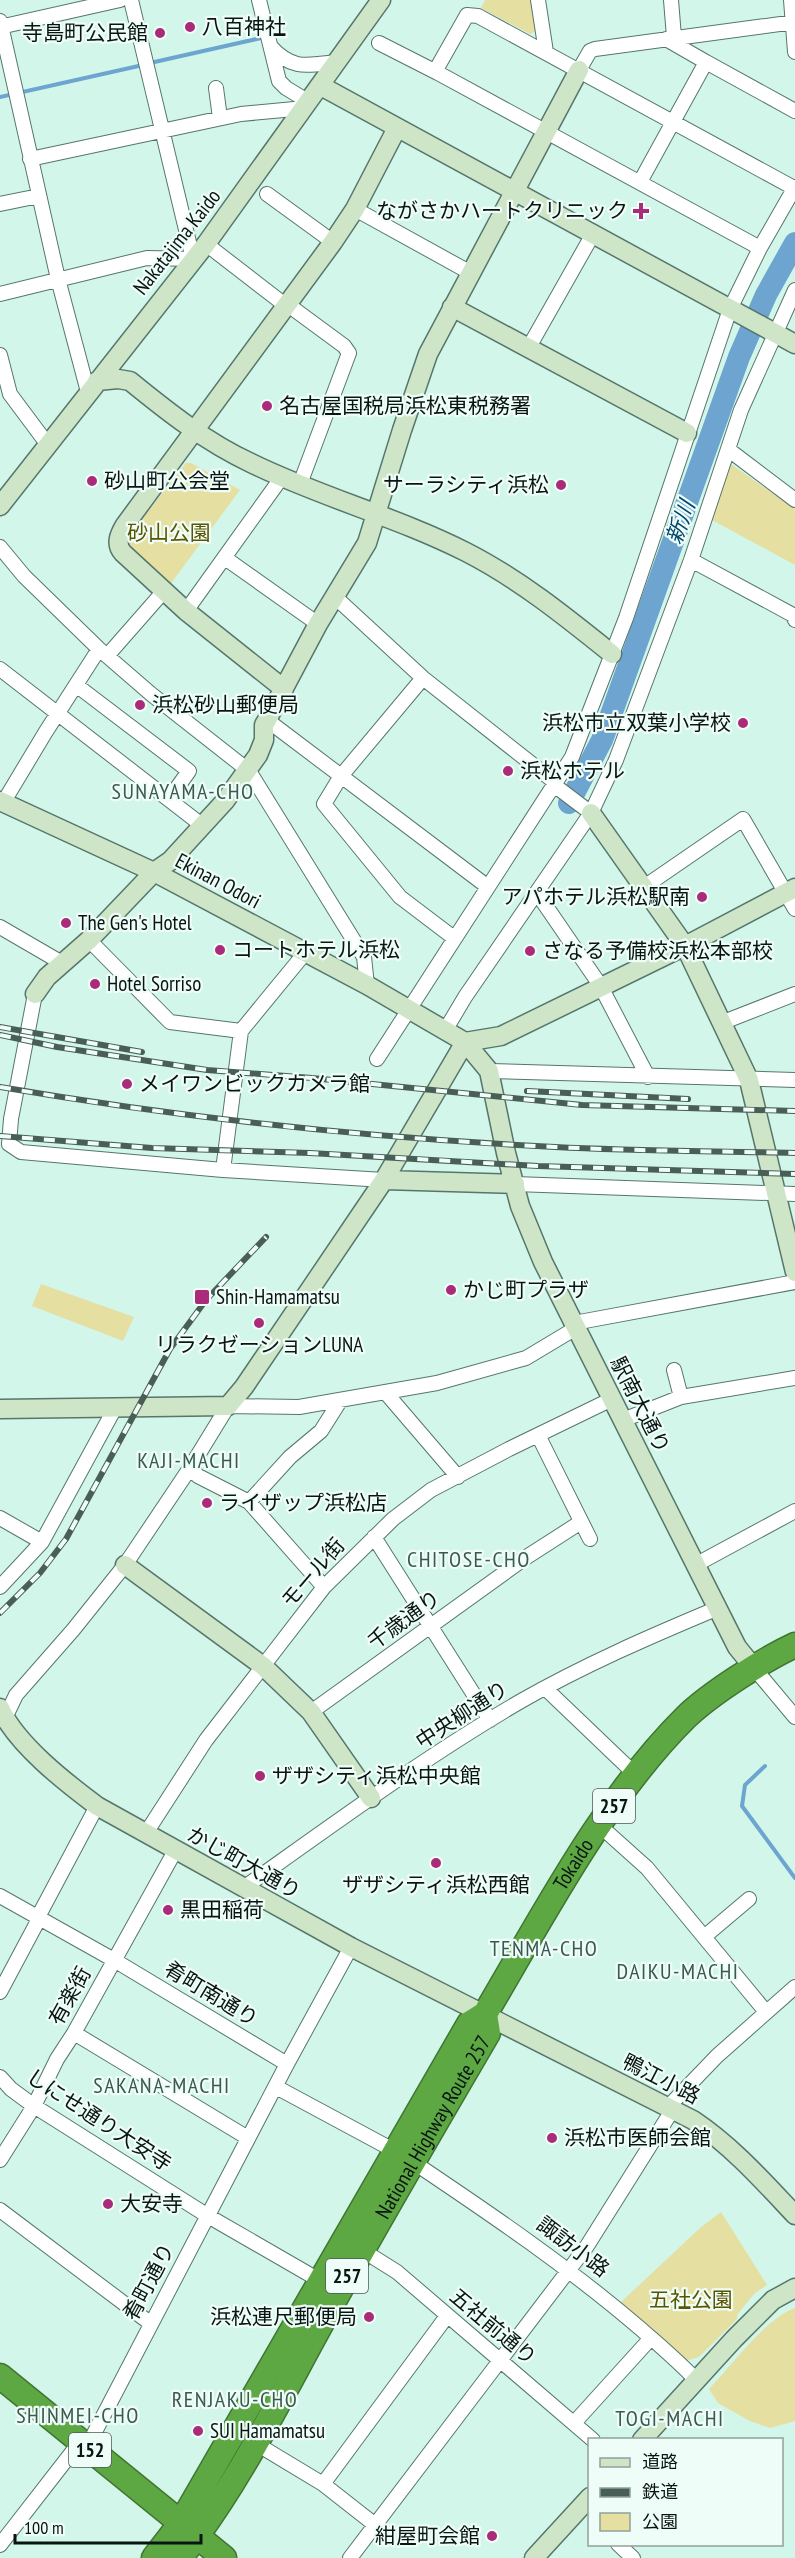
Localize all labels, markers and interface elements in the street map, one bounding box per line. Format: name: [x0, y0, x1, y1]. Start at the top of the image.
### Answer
place label: 八百神社: [202, 13, 286, 40]
place label: 寺島町公民館: [22, 19, 148, 46]
marker: 八百神社: [183, 20, 197, 34]
marker: 寺島町公民館: [153, 26, 167, 40]
street label: Nakatajima Kaido: [127, 183, 226, 300]
place label: ながさかハートクリニック: [376, 197, 628, 224]
marker: ながさかハートクリニック: [632, 202, 650, 220]
place label: 名古屋国税局浜松東税務署: [279, 392, 531, 419]
marker: 名古屋国税局浜松東税務署: [260, 399, 274, 413]
place label: 砂山町公会堂: [104, 467, 230, 494]
place label: サーラシティ浜松: [383, 471, 549, 498]
marker: 砂山町公会堂: [85, 474, 99, 488]
marker: サーラシティ浜松: [554, 478, 568, 492]
water label: 新川: [659, 495, 701, 547]
park label: 砂山公園: [127, 519, 211, 546]
place label: 浜松砂山郵便局: [152, 691, 299, 718]
marker: 浜松砂山郵便局: [133, 698, 147, 712]
place label: 浜松市立双葉小学校: [542, 709, 731, 736]
marker: 浜松市立双葉小学校: [736, 716, 750, 730]
place label: 浜松ホテル: [520, 757, 625, 784]
marker: 浜松ホテル: [501, 764, 515, 778]
district label: SUNAYAMA-CHO: [111, 777, 255, 805]
street label: Ekinan Odori: [171, 847, 266, 914]
place label: アパホテル浜松駅南: [501, 883, 690, 910]
marker: アパホテル浜松駅南: [695, 890, 709, 904]
place label: The Gen's Hotel: [78, 909, 192, 936]
marker: The Gen's Hotel: [59, 916, 73, 930]
place label: コートホテル浜松: [232, 936, 400, 963]
place label: さなる予備校浜松本部校: [542, 937, 773, 964]
marker: コートホテル浜松: [213, 943, 227, 957]
marker: さなる予備校浜松本部校: [523, 944, 537, 958]
place label: Hotel Sorriso: [107, 970, 201, 997]
marker: Hotel Sorriso: [88, 977, 102, 991]
place label: メイワンビックカメラ館: [139, 1070, 370, 1097]
marker: メイワンビックカメラ館: [120, 1077, 134, 1091]
place label: かじ町プラザ: [463, 1276, 589, 1303]
place label: Shin-Hamamatsu: [216, 1283, 340, 1310]
marker: かじ町プラザ: [444, 1283, 458, 1297]
marker: Shin-Hamamatsu: [193, 1288, 211, 1306]
marker: リラクゼーションLUNA: [252, 1316, 266, 1330]
place label: リラクゼーションLUNA: [155, 1331, 363, 1358]
street label: 駅南大通り: [605, 1352, 676, 1458]
district label: KAJI-MACHI: [137, 1446, 241, 1474]
place label: ライザップ浜松店: [219, 1489, 387, 1516]
marker: ライザップ浜松店: [200, 1496, 214, 1510]
street label: モール街: [275, 1532, 350, 1613]
district label: CHITOSE-CHO: [407, 1545, 531, 1573]
street label: 千歳通り: [362, 1584, 446, 1655]
street label: 中央柳通り: [410, 1675, 513, 1754]
place label: ザザシティ浜松中央館: [272, 1762, 481, 1789]
marker: ザザシティ浜松中央館: [253, 1769, 267, 1783]
road number: 257: [593, 1789, 635, 1823]
street label: かじ町大通り: [183, 1820, 306, 1905]
street label: Tokaido: [547, 1833, 599, 1895]
marker: ザザシティ浜松西館: [429, 1856, 443, 1870]
place label: ザザシティ浜松西館: [342, 1871, 530, 1898]
place label: 黒田稲荷: [180, 1896, 264, 1923]
marker: 黒田稲荷: [161, 1903, 175, 1917]
district label: TENMA-CHO: [490, 1934, 598, 1962]
street label: 肴町南通り: [159, 1955, 263, 2032]
district label: DAIKU-MACHI: [617, 1957, 739, 1985]
street label: 有楽街: [42, 1962, 97, 2030]
street label: National Highway Route 257: [369, 2031, 497, 2223]
street label: 鴨江小路: [618, 2047, 705, 2110]
street label: しにせ通り大安寺: [21, 2063, 177, 2177]
district label: SAKANA-MACHI: [93, 2071, 231, 2099]
place label: 浜松市医師会館: [564, 2124, 711, 2151]
marker: 浜松市医師会館: [545, 2131, 559, 2145]
place label: 大安寺: [120, 2190, 183, 2217]
marker: 大安寺: [101, 2197, 115, 2211]
street label: 諏訪小路: [532, 2211, 615, 2283]
street label: 肴町通り: [117, 2238, 180, 2325]
road number: 257: [326, 2259, 368, 2293]
street label: 五社前通り: [444, 2283, 542, 2371]
park label: 五社公園: [649, 2286, 733, 2313]
place label: 浜松連尺郵便局: [210, 2303, 357, 2330]
marker: 浜松連尺郵便局: [362, 2310, 376, 2324]
district label: RENJAKU-CHO: [172, 2385, 298, 2413]
district label: SHINMEI-CHO: [16, 2401, 140, 2429]
district label: TOGI-MACHI: [615, 2404, 725, 2432]
place label: SUI Hamamatsu: [210, 2417, 325, 2444]
marker: SUI Hamamatsu: [191, 2424, 205, 2438]
road number: 152: [69, 2433, 111, 2467]
legend: [588, 2438, 783, 2546]
text: 道路: [642, 2450, 678, 2473]
text: 鉄道: [642, 2480, 678, 2503]
scale bar: [15, 2507, 201, 2545]
text: 公園: [642, 2510, 678, 2533]
text: 100 m: [24, 2516, 64, 2539]
place label: 紺屋町会館: [375, 2522, 480, 2549]
marker: 紺屋町会館: [485, 2529, 499, 2543]

